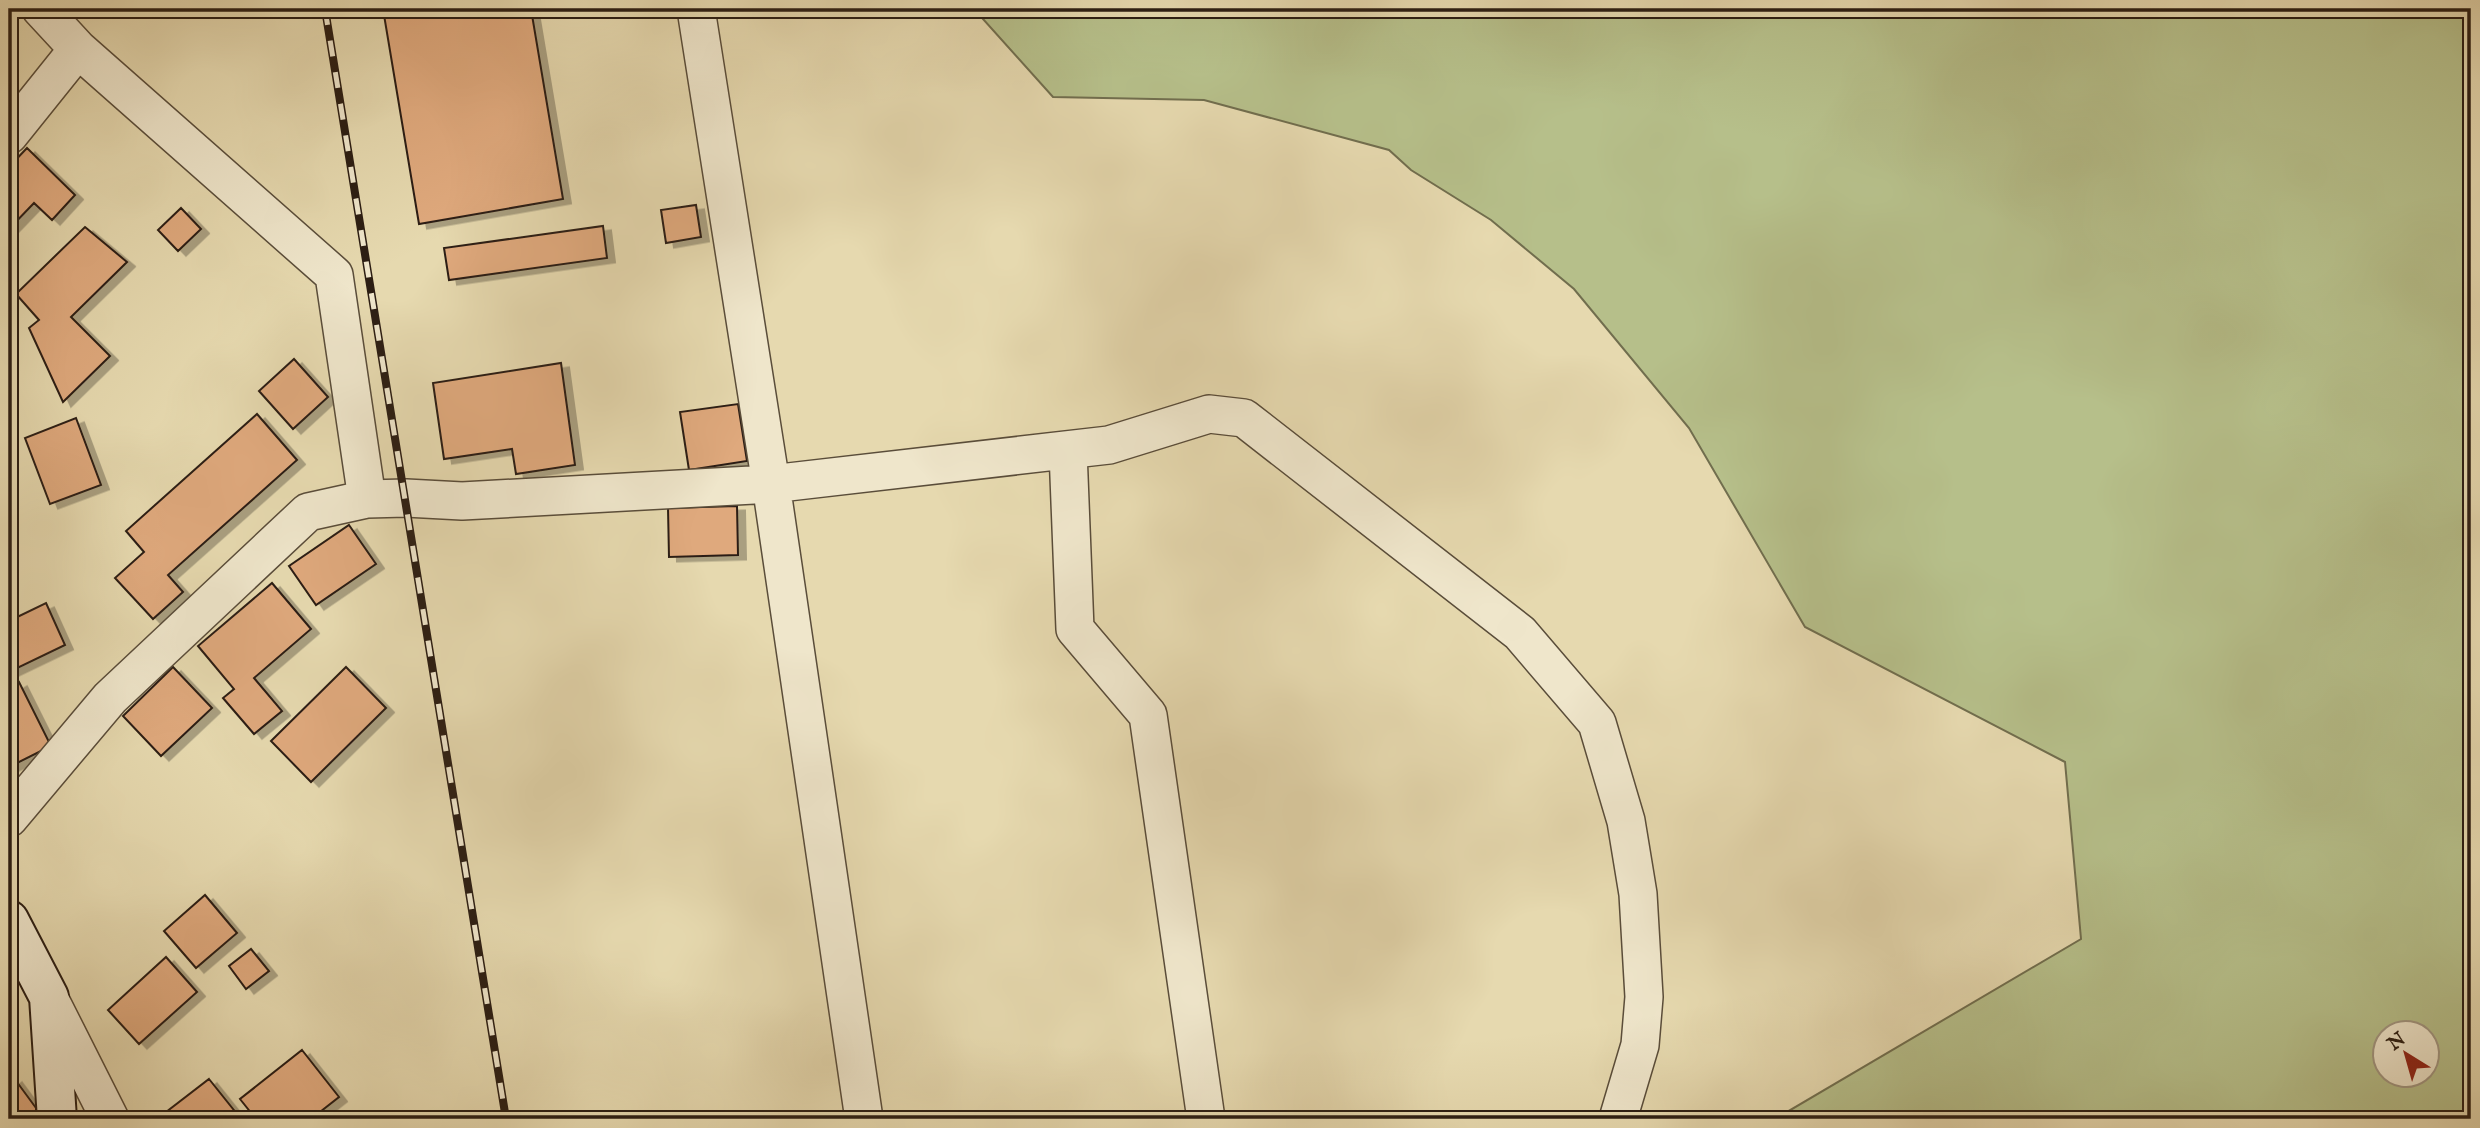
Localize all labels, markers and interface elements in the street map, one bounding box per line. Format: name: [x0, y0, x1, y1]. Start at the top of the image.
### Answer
north arrow: [2372, 1020, 2442, 1090]
text: N: [2382, 1027, 2411, 1057]

